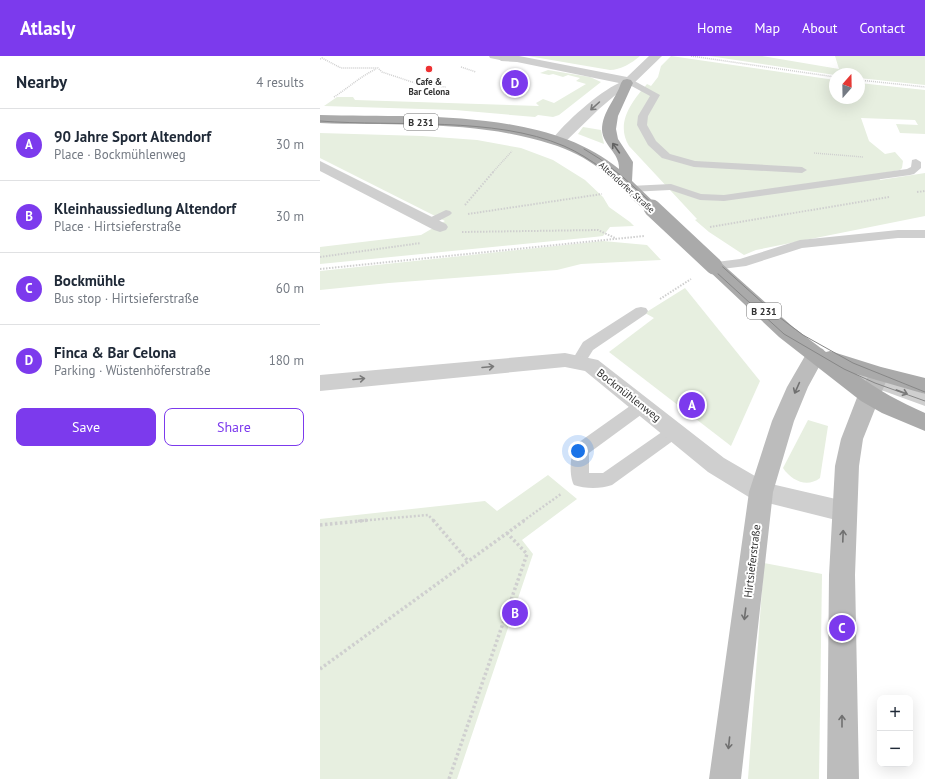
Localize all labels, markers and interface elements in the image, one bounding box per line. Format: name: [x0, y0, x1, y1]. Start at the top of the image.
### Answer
text: Atlasly: [20, 16, 75, 40]
text: Home: [697, 19, 732, 37]
text: Map: [754, 19, 780, 37]
text: About: [802, 19, 838, 37]
text: Contact: [860, 19, 905, 37]
marker: Cafe & Bar Celona: [424, 64, 434, 74]
pin: D: [502, 68, 528, 98]
north arrow: [829, 68, 865, 104]
text: Nearby: [16, 71, 67, 93]
text: 4 results: [256, 74, 304, 91]
place label: Cafe & Bar Celona: [408, 76, 450, 97]
one-way arrow: [590, 101, 600, 110]
road number: B 231: [404, 114, 438, 130]
text: 90 Jahre Sport Altendorf: [54, 127, 211, 146]
text: A: [25, 136, 33, 153]
text: 30 m: [276, 136, 304, 153]
one-way arrow: [612, 142, 620, 153]
text: Place · Bockmühlenweg: [54, 146, 186, 163]
street label: Altendorfer Straße: [597, 159, 657, 215]
text: Kleinhaussiedlung Altendorf: [54, 199, 236, 218]
text: B: [25, 208, 33, 225]
text: 30 m: [276, 208, 304, 225]
text: Place · Hirtsieferstraße: [54, 218, 181, 235]
text: Bockmühle: [54, 271, 125, 290]
text: C: [25, 280, 33, 297]
text: 60 m: [276, 280, 304, 297]
text: Bus stop · Hirtsieferstraße: [54, 290, 199, 307]
road number: B 231: [747, 303, 781, 319]
text: Finca & Bar Celona: [54, 343, 176, 362]
text: D: [25, 352, 33, 369]
text: 180 m: [269, 352, 304, 369]
text: Parking · Wüstenhöferstraße: [54, 362, 210, 379]
one-way arrow: [481, 364, 494, 371]
street label: Bockmühlenweg: [594, 366, 664, 424]
one-way arrow: [352, 376, 365, 383]
one-way arrow: [793, 381, 800, 393]
one-way arrow: [896, 389, 908, 397]
pin: A: [679, 390, 705, 420]
button: Save: [16, 408, 156, 446]
button: Share: [164, 408, 304, 446]
your location: [568, 441, 588, 461]
street label: Hirtsieferstraße: [741, 523, 763, 598]
one-way arrow: [840, 530, 847, 543]
pin: B: [502, 598, 528, 628]
one-way arrow: [741, 607, 749, 620]
pin: C: [829, 613, 855, 643]
map controls: [877, 695, 913, 767]
button: +: [877, 695, 913, 731]
one-way arrow: [838, 715, 846, 728]
button: −: [877, 731, 913, 767]
one-way arrow: [725, 736, 733, 749]

